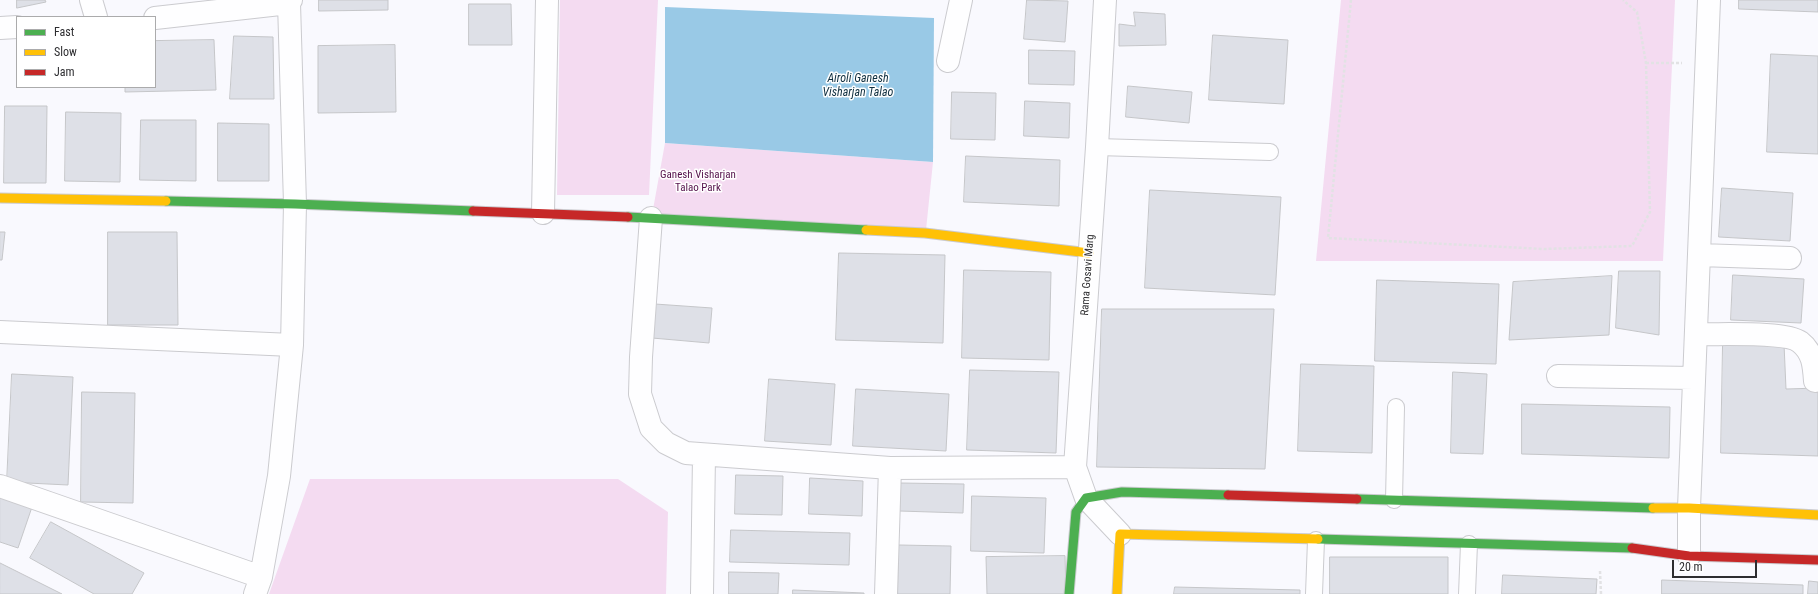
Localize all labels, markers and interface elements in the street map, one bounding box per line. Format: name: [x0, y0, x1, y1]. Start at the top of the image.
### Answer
legend: [16, 16, 156, 88]
text: Fast: [54, 25, 74, 39]
text: Slow: [54, 45, 77, 59]
text: Jam: [54, 65, 75, 79]
water label: Airoli Ganesh Visharjan Talao: [823, 72, 893, 100]
park label: Ganesh Visharjan Talao Park: [660, 168, 736, 194]
street label: Rama Gosavi Marg: [1079, 234, 1097, 316]
scale bar: [1674, 552, 1759, 578]
text: 20 m: [1679, 560, 1703, 574]

